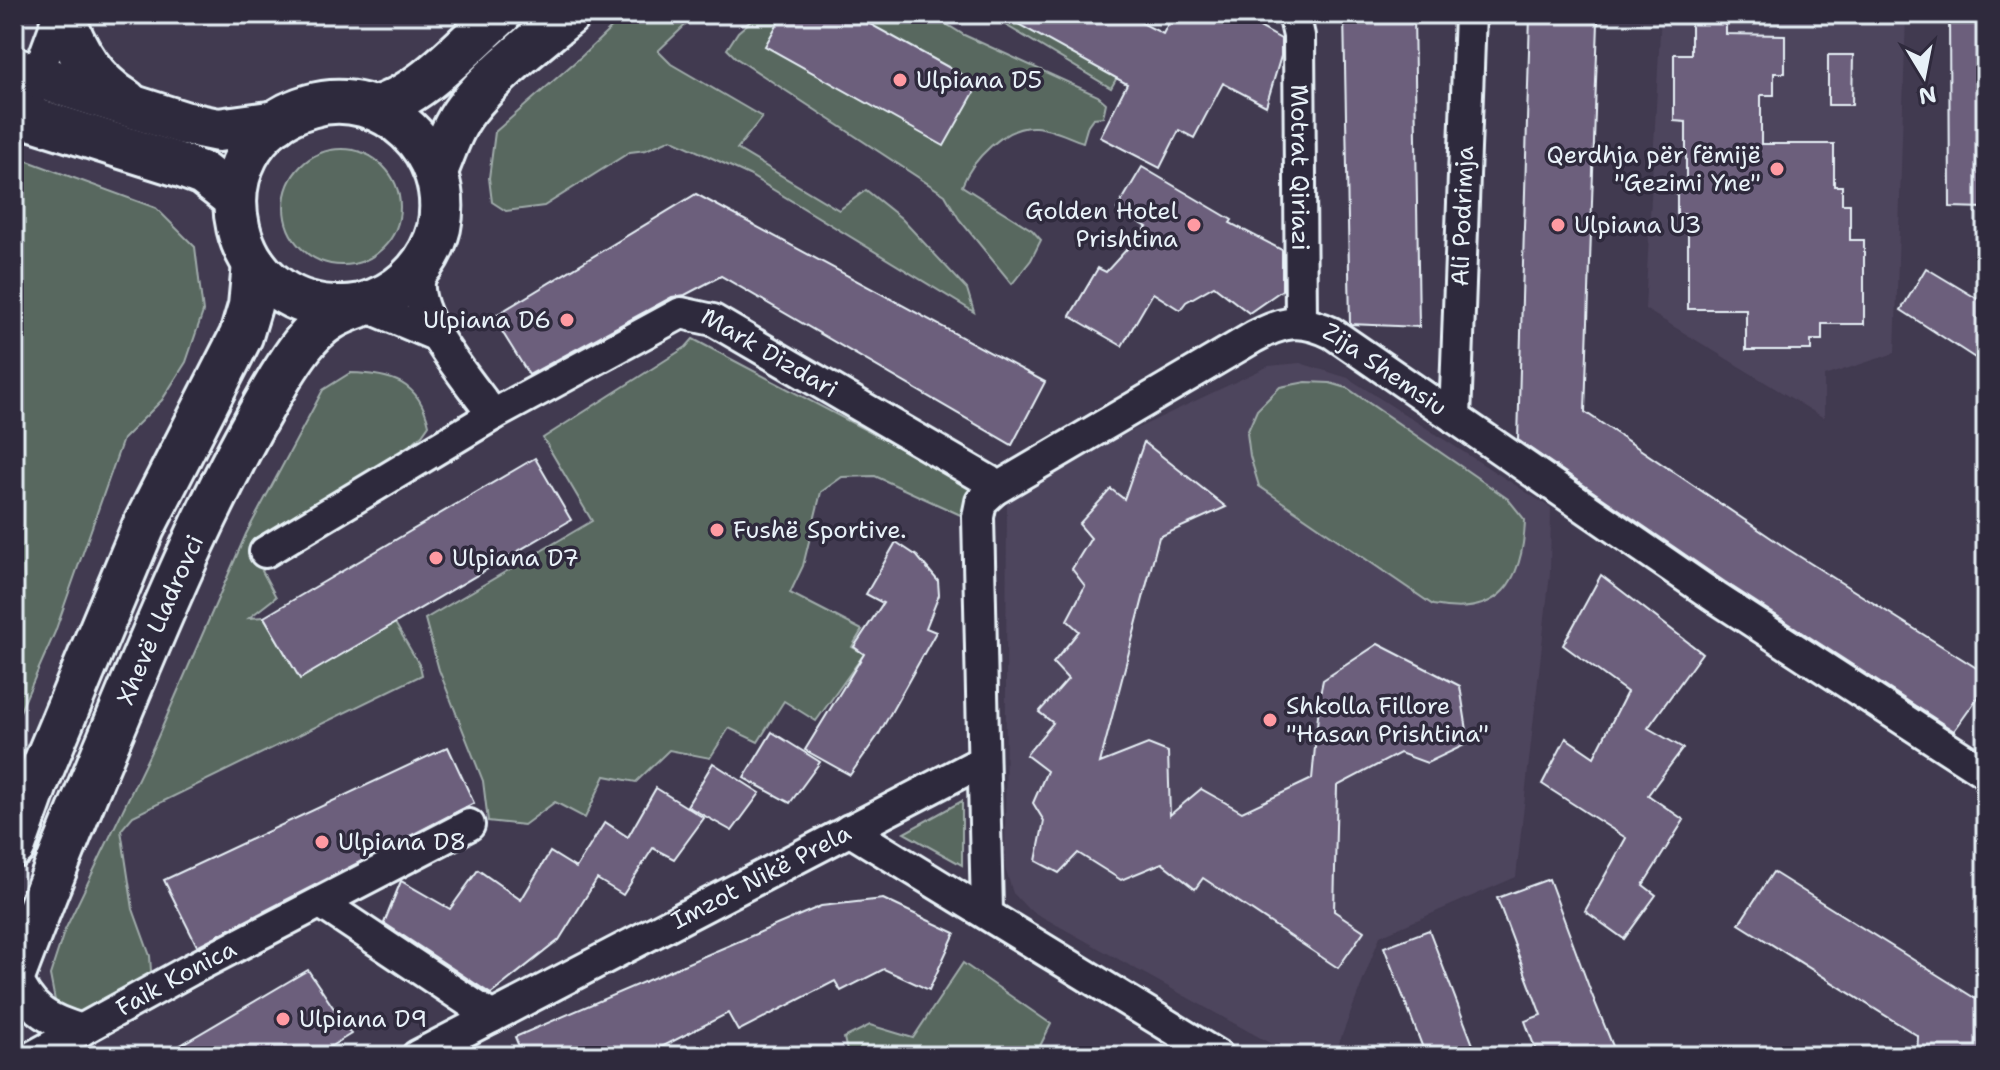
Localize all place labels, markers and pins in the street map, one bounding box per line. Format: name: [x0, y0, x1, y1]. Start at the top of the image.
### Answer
place label: Ulpiana D5: [916, 64, 1042, 96]
marker: Ulpiana D5: [891, 71, 909, 89]
place label: Qerdhja për fëmijë "Gezimi Yne": [1546, 139, 1761, 199]
marker: Qerdhja për fëmijë "Gezimi Yne": [1768, 160, 1786, 178]
place label: Golden Hotel Prishtina: [1025, 195, 1179, 255]
place label: Ulpiana U3: [1574, 209, 1701, 241]
marker: Golden Hotel Prishtina: [1185, 216, 1203, 234]
marker: Ulpiana U3: [1549, 216, 1567, 234]
place label: Ulpiana D6: [423, 304, 551, 336]
marker: Ulpiana D6: [558, 311, 576, 329]
place label: Fushë Sportive.: [733, 514, 906, 546]
marker: Fushë Sportive.: [708, 521, 726, 539]
place label: Ulpiana D7: [452, 542, 579, 574]
marker: Ulpiana D7: [427, 549, 445, 567]
place label: Shkolla Fillore "Hasan Prishtina": [1286, 690, 1489, 750]
marker: Shkolla Fillore "Hasan Prishtina": [1261, 711, 1279, 729]
place label: Ulpiana D8: [338, 826, 466, 858]
marker: Ulpiana D8: [313, 833, 331, 851]
place label: Ulpiana D9: [299, 1003, 427, 1035]
marker: Ulpiana D9: [274, 1010, 292, 1028]

